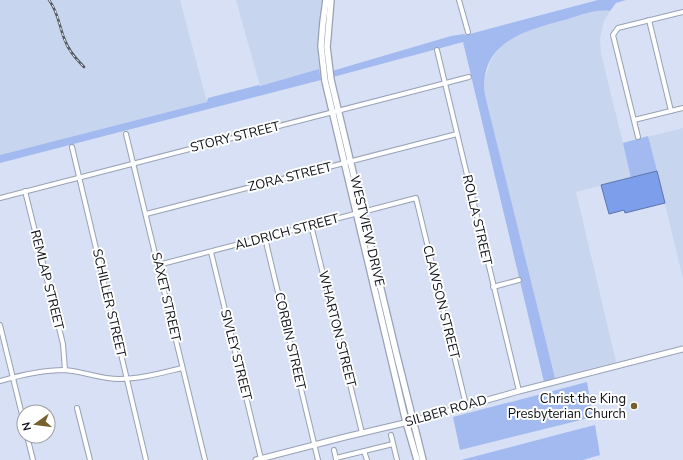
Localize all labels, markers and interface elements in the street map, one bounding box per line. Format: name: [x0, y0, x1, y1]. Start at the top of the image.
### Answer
street label: STORY STREET: [188, 117, 282, 157]
street label: ZORA STREET: [246, 158, 334, 196]
street label: ROLLA STREET: [458, 173, 496, 267]
street label: WESTVIEW DRIVE: [345, 174, 389, 288]
street label: ALDRICH STREET: [233, 209, 341, 255]
street label: REMLAP STREET: [26, 228, 68, 332]
street label: CLAWSON STREET: [418, 243, 464, 361]
street label: SCHILLER STREET: [88, 247, 130, 359]
street label: SAXET STREET: [147, 250, 185, 344]
street label: WHARTON STREET: [314, 269, 360, 389]
street label: CORBIN STREET: [270, 291, 310, 392]
street label: SIVLEY STREET: [216, 308, 256, 402]
place label: Christ the King Presbyterian Church: [508, 390, 626, 423]
street label: SILBER ROAD: [403, 391, 489, 431]
marker: Christ the King Presbyterian Church: [629, 401, 639, 411]
north arrow: [16, 404, 56, 444]
text: N: [19, 420, 35, 432]

